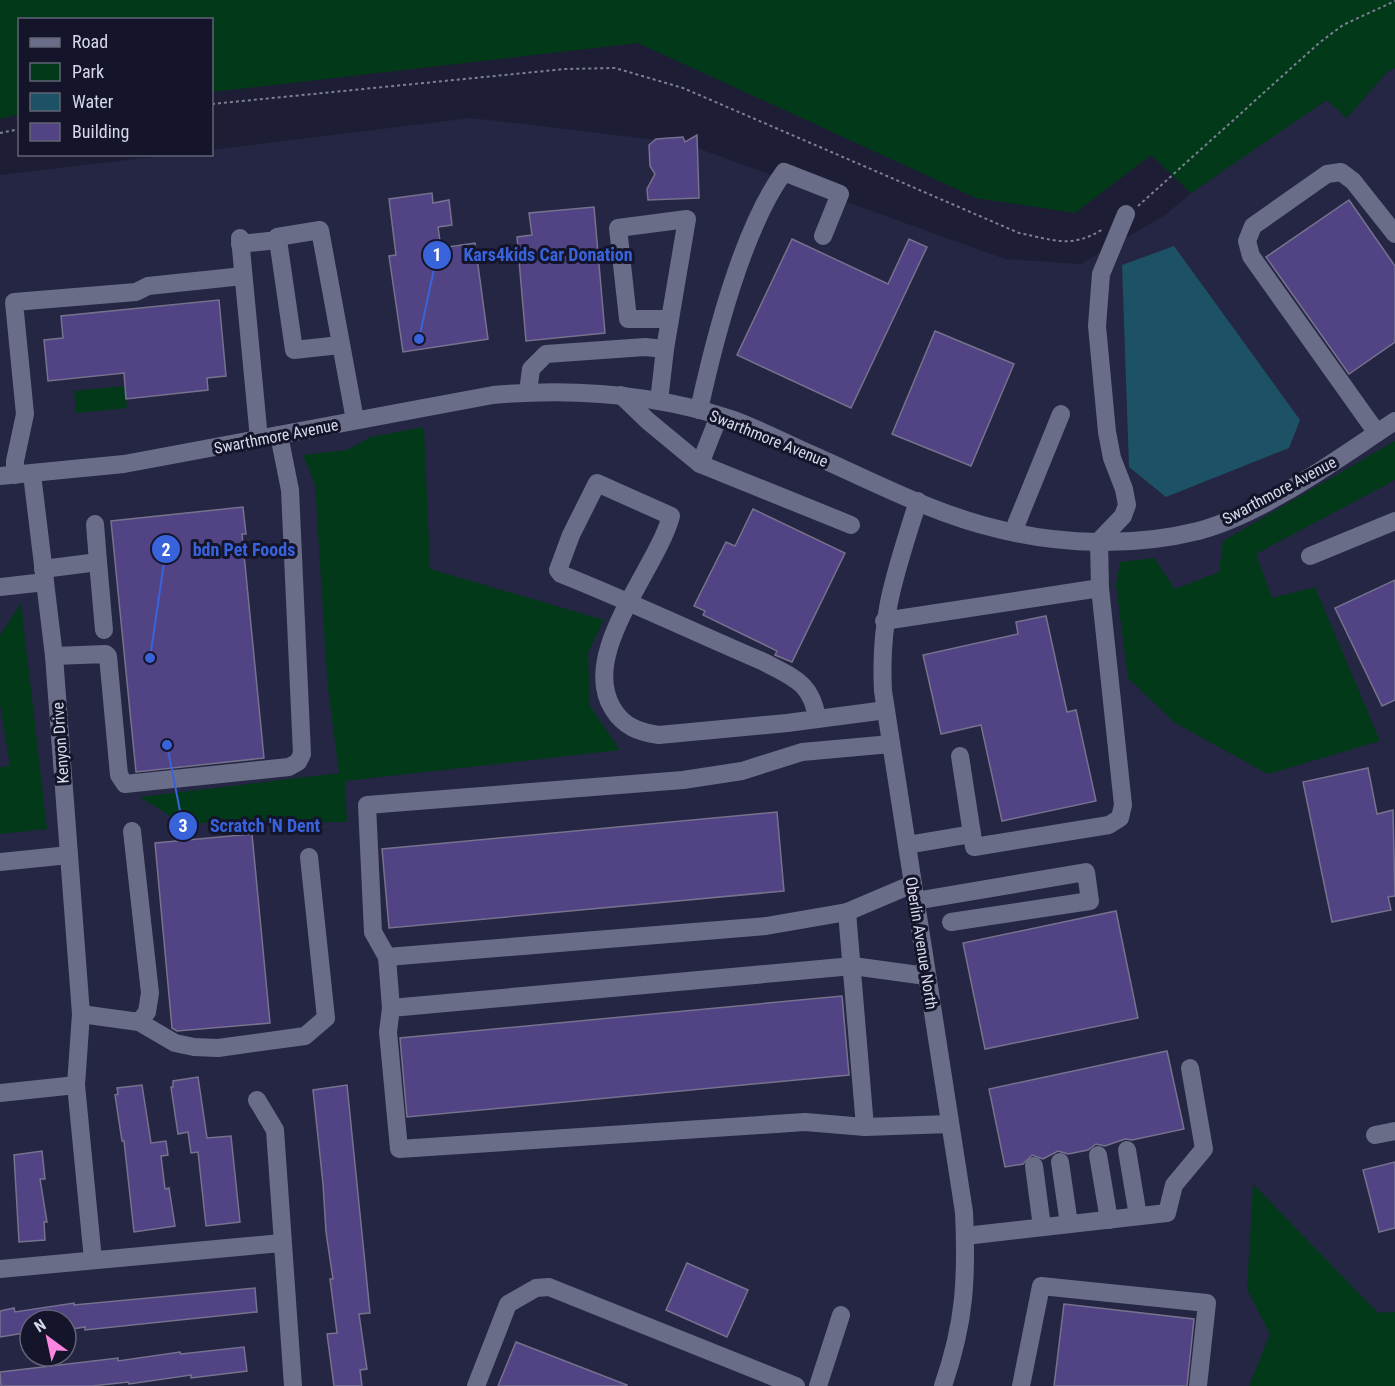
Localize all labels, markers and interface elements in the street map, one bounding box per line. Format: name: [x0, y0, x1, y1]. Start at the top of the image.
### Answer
legend: [18, 18, 213, 156]
text: Road: [72, 31, 108, 52]
text: Park: [72, 61, 104, 82]
text: Water: [72, 91, 114, 112]
text: Building: [72, 121, 129, 142]
callout: Kars4kids Car Donation: [422, 237, 645, 273]
text: 1: [432, 244, 442, 265]
text: Kars4kids Car Donation: [463, 244, 633, 265]
street label: Swarthmore Avenue: [707, 406, 831, 471]
street label: Swarthmore Avenue: [212, 415, 340, 458]
street label: Swarthmore Avenue: [1219, 452, 1339, 528]
callout: bdn Pet Foods: [151, 531, 307, 567]
text: 2: [161, 539, 171, 560]
text: bdn Pet Foods: [193, 539, 295, 560]
street label: Kenyon Drive: [48, 702, 73, 784]
callout: Scratch 'N Dent: [168, 808, 332, 844]
text: 3: [178, 815, 188, 836]
text: Scratch 'N Dent: [210, 815, 321, 836]
street label: Oberlin Avenue North: [902, 875, 941, 1011]
north arrow: [18, 1308, 78, 1368]
text: N: [31, 1315, 49, 1336]

